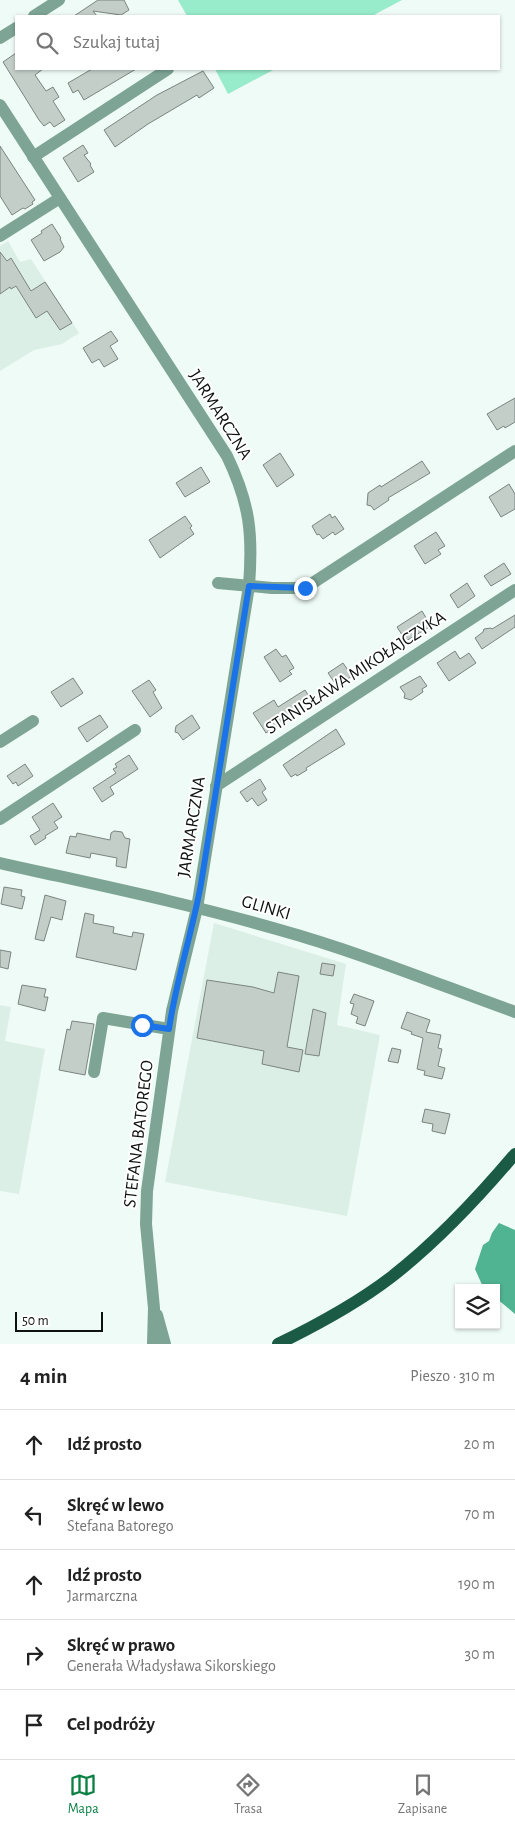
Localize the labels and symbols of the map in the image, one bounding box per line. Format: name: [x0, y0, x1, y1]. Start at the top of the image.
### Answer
street label: JARMARCZNA: [185, 367, 255, 464]
route end: [294, 577, 317, 600]
street label: STANISŁAWA MIKOŁAJCZYKA: [263, 608, 450, 738]
street label: JARMARCZNA: [175, 775, 209, 879]
street label: GLINKI: [239, 892, 293, 924]
route start: [131, 1014, 154, 1037]
street label: STEFANA BATOREGO: [121, 1059, 157, 1209]
scale bar: [15, 1309, 102, 1332]

